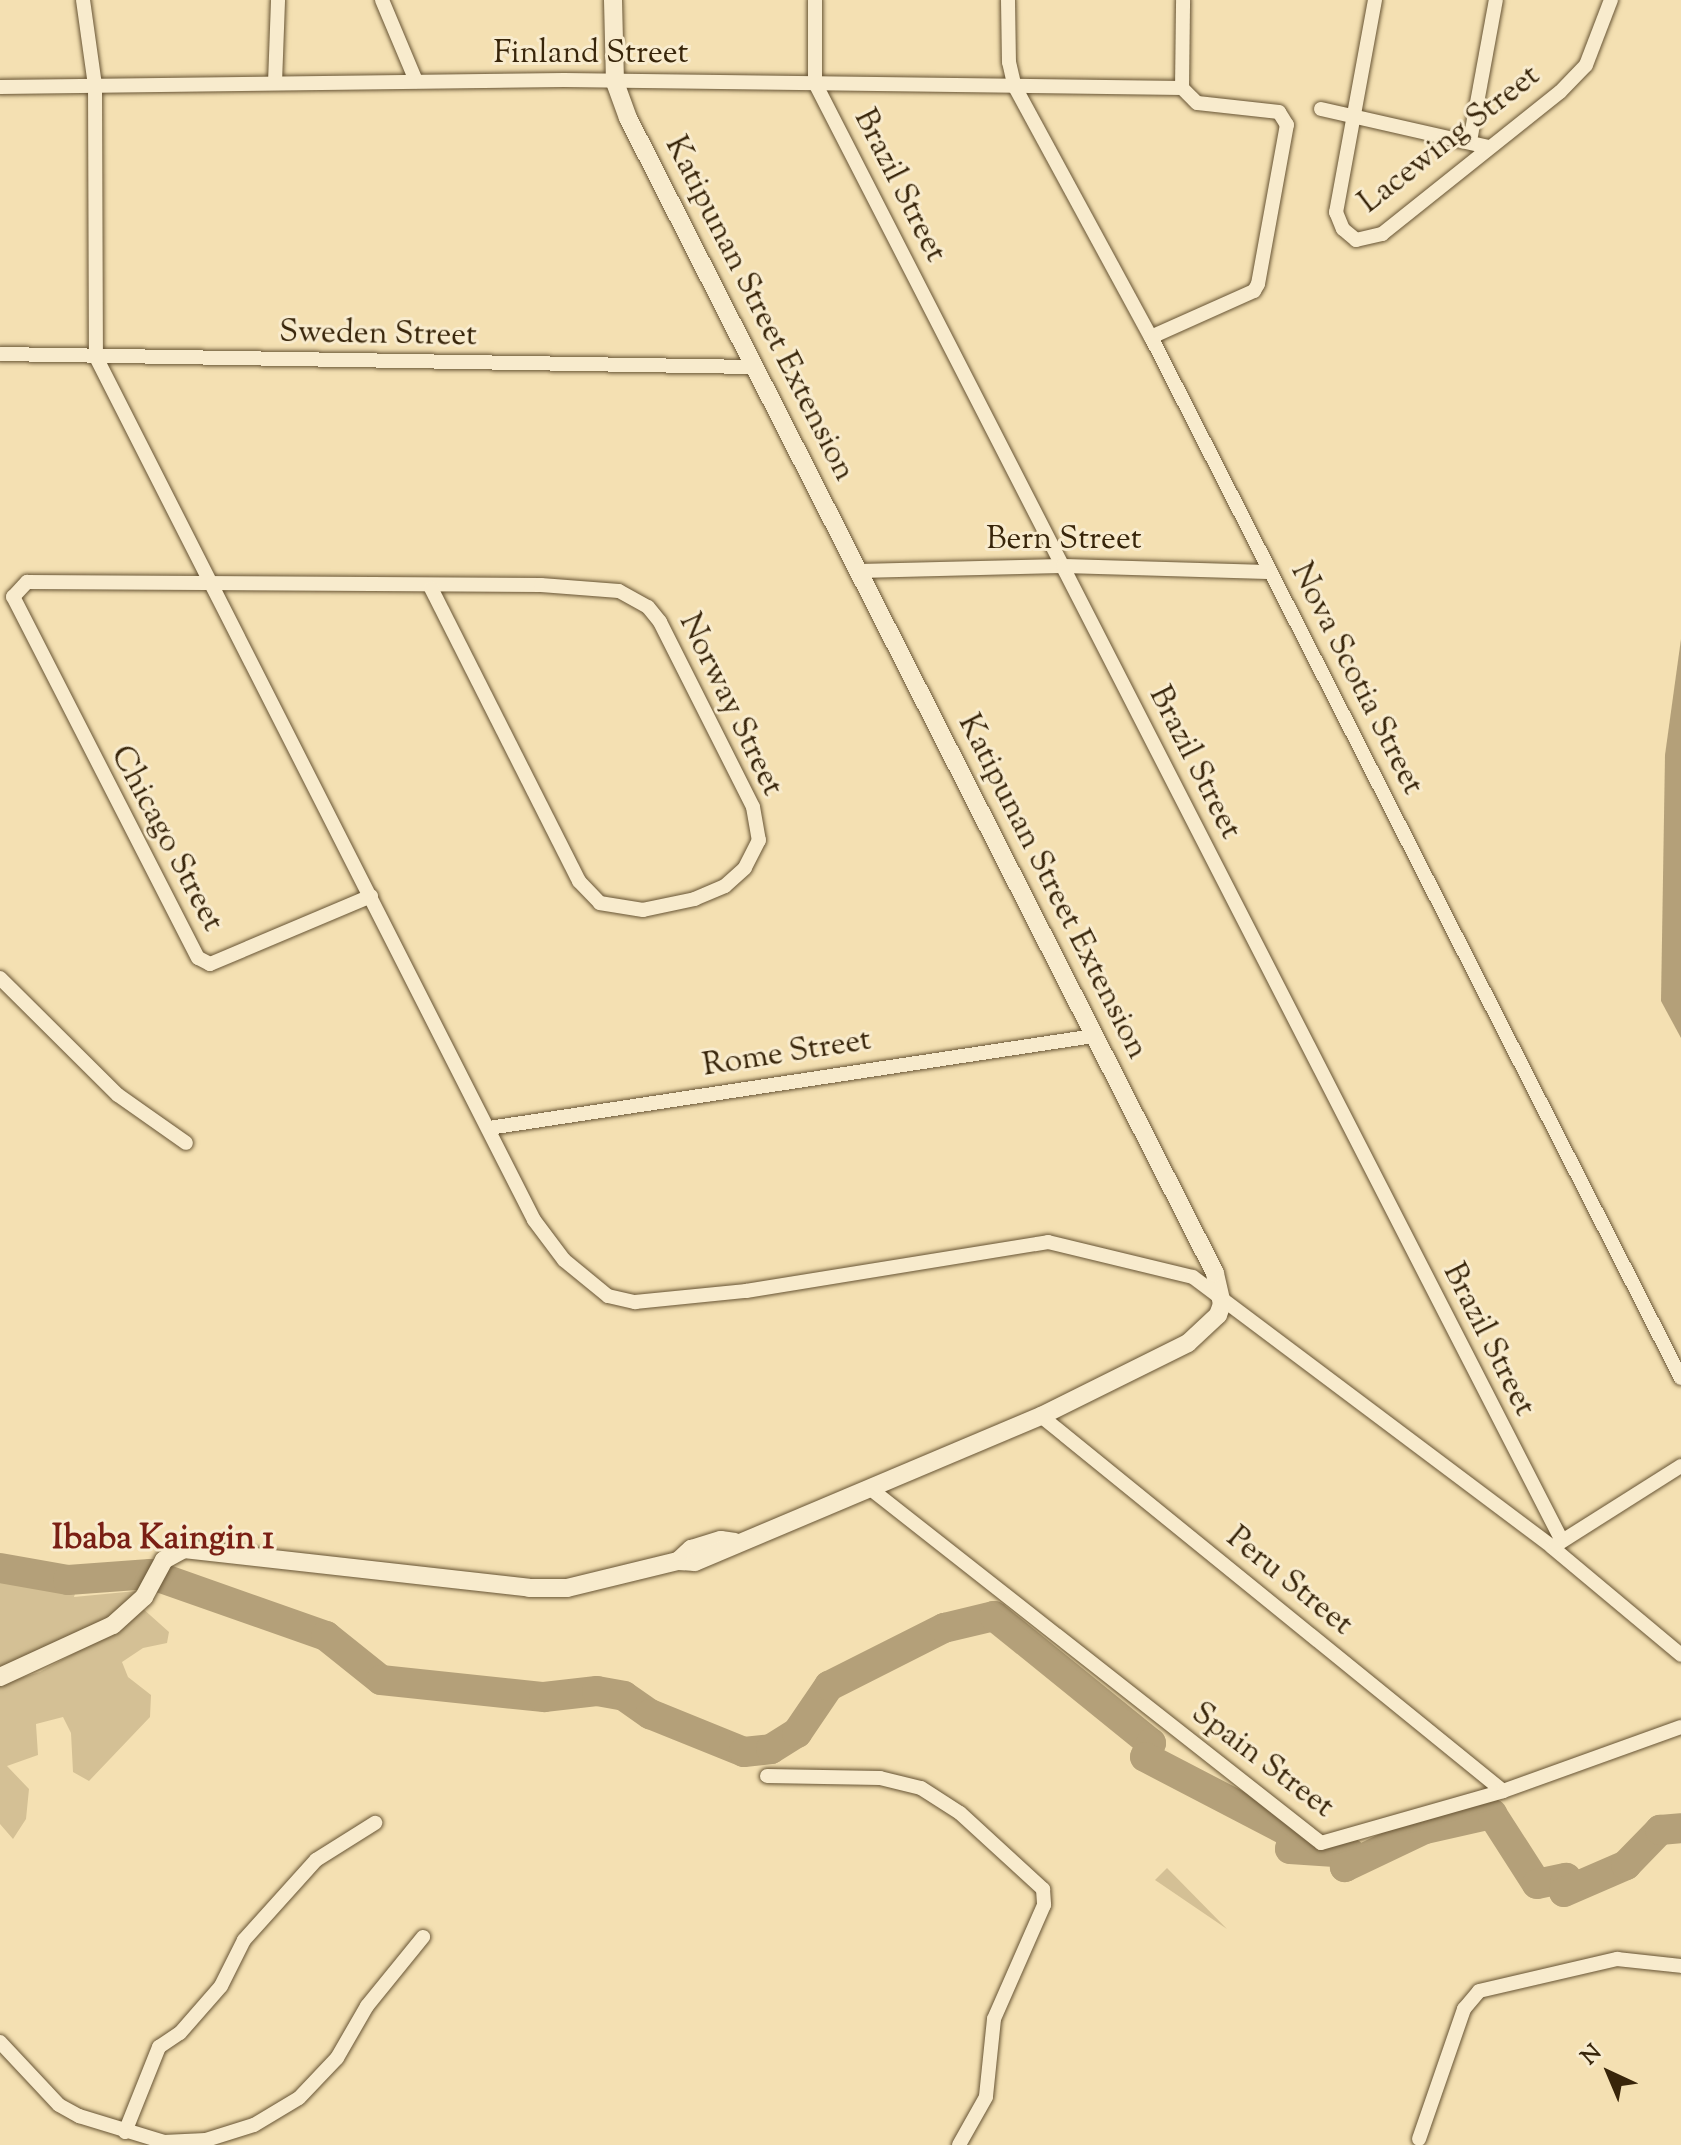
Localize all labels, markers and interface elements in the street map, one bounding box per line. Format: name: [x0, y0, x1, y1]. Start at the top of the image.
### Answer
street label: Finland Street: [493, 35, 689, 73]
street label: Lacewing Street: [1352, 57, 1548, 223]
street label: Brazil Street: [844, 103, 954, 269]
street label: Katipunan Street Extension: [655, 130, 863, 488]
street label: Sweden Street: [279, 314, 477, 356]
street label: Bern Street: [986, 521, 1142, 559]
street label: Nova Scotia Street: [1281, 557, 1431, 801]
street label: Norway Street: [669, 608, 791, 802]
street label: Brazil Street: [1139, 680, 1249, 846]
street label: Katipunan Street Extension: [948, 708, 1156, 1066]
street label: Chicago Street: [101, 740, 231, 938]
street label: Rome Street: [700, 1022, 874, 1086]
street label: Brazil Street: [1433, 1257, 1543, 1423]
street label: Peru Street: [1218, 1519, 1360, 1645]
district label: Ibaba Kaingin 1: [52, 1520, 274, 1560]
street label: Spain Street: [1183, 1695, 1341, 1827]
north arrow: [1569, 2033, 1649, 2113]
text: N: [1575, 2038, 1610, 2073]

